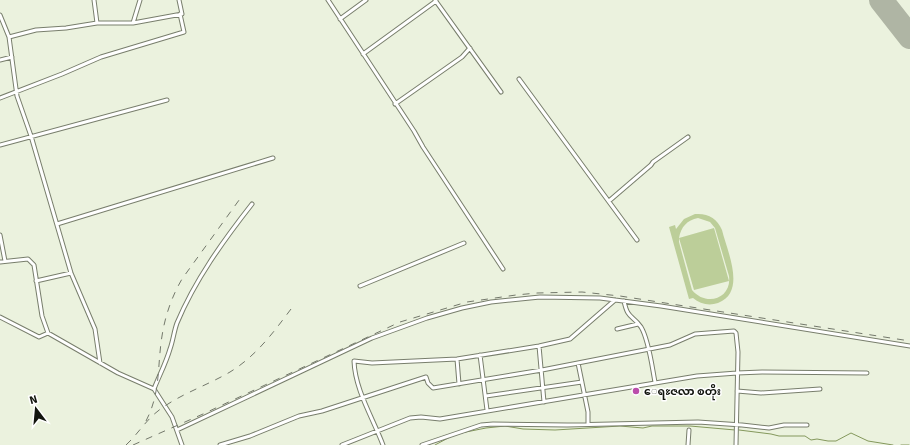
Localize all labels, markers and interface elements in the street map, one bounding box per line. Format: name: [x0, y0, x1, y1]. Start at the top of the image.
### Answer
place label: ေရႊဇလာ စတိုး: [644, 384, 721, 401]
marker: ေရႊဇလာ စတိုး: [631, 386, 641, 396]
north arrow: [16, 389, 56, 429]
text: N: [28, 393, 39, 407]

